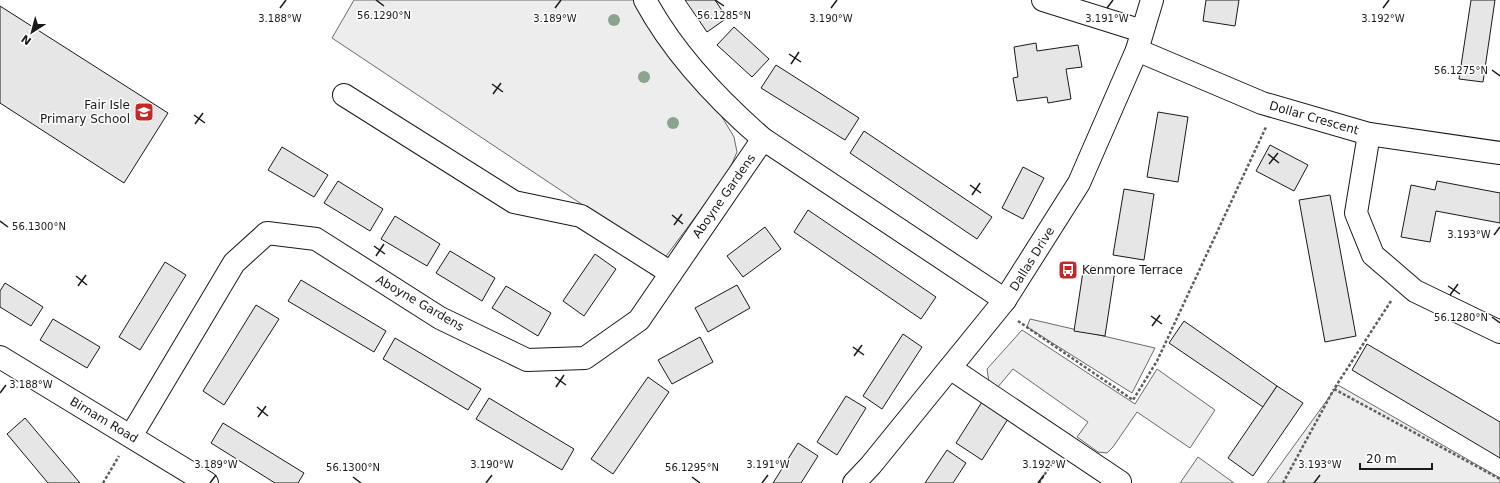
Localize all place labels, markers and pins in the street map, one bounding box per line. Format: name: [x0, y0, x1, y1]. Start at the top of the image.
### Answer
place label: Fair Isle Primary School: [40, 98, 130, 126]
school or university icon: Fair Isle Primary School: [133, 101, 155, 123]
bus stop icon: Kenmore Terrace: [1057, 259, 1079, 281]
place label: Kenmore Terrace: [1082, 263, 1183, 277]

